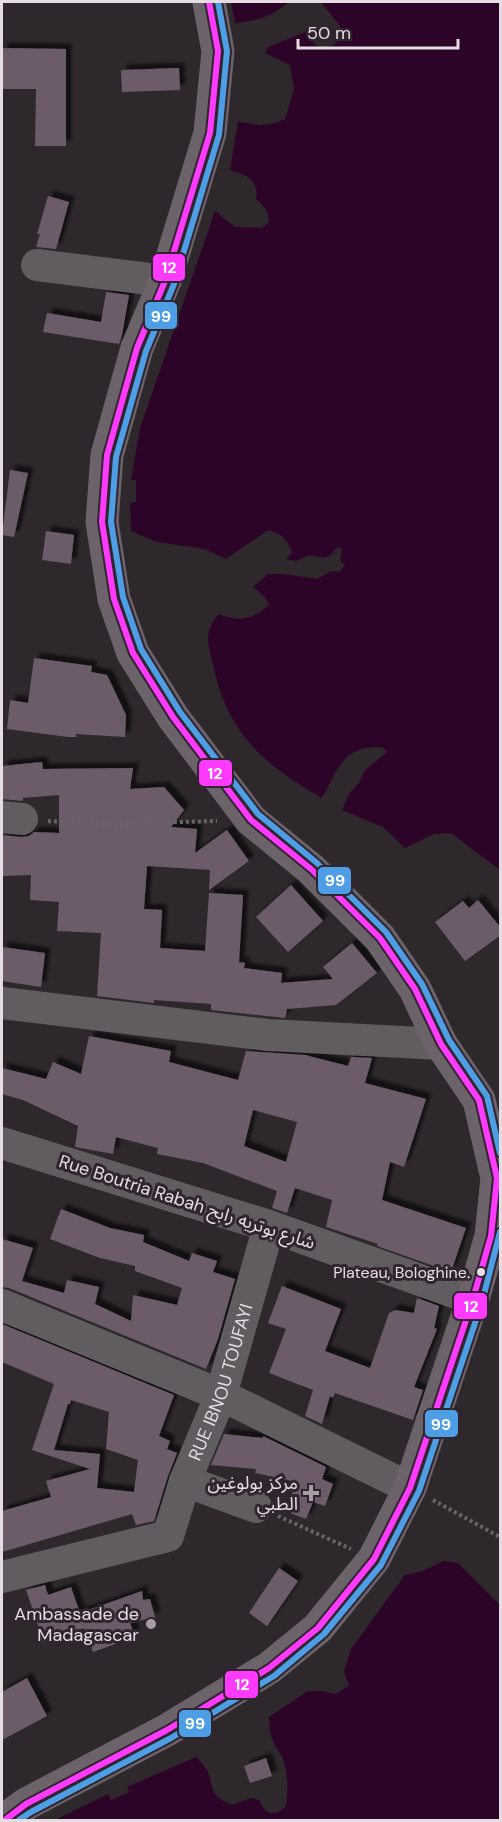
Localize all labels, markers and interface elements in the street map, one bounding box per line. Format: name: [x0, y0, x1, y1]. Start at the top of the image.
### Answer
scale bar: [298, 12, 458, 50]
text: 50 m: [307, 21, 351, 45]
line badge: 12: [152, 253, 186, 282]
text: 12: [161, 257, 177, 278]
line badge: 99: [144, 301, 178, 330]
text: 99: [151, 306, 171, 327]
line badge: 12: [198, 759, 233, 787]
text: 12: [207, 763, 223, 784]
line badge: 99: [317, 866, 352, 895]
text: 99: [325, 870, 345, 891]
street label: Rue Boutria Rabah شارع بوتريه رابح: [55, 1149, 318, 1257]
place label: Plateau, Bologhine.: [333, 1262, 470, 1283]
marker: Plateau, Bologhine.: [475, 1266, 487, 1278]
line badge: 12: [453, 1292, 488, 1320]
text: 12: [463, 1296, 479, 1317]
street label: RUE IBNOU TOUFAYI: [183, 1301, 258, 1464]
line badge: 99: [424, 1409, 459, 1438]
text: 99: [431, 1414, 451, 1435]
place label: مركز بولوغين الطبي: [207, 1471, 298, 1517]
marker: مركز بولوغين الطبي: [302, 1484, 320, 1502]
place label: Ambassade de Madagascar: [14, 1602, 139, 1647]
marker: Ambassade de Madagascar: [144, 1617, 158, 1631]
line badge: 12: [224, 1670, 259, 1699]
text: 12: [234, 1674, 250, 1695]
line badge: 99: [178, 1709, 212, 1738]
text: 99: [185, 1713, 205, 1734]

